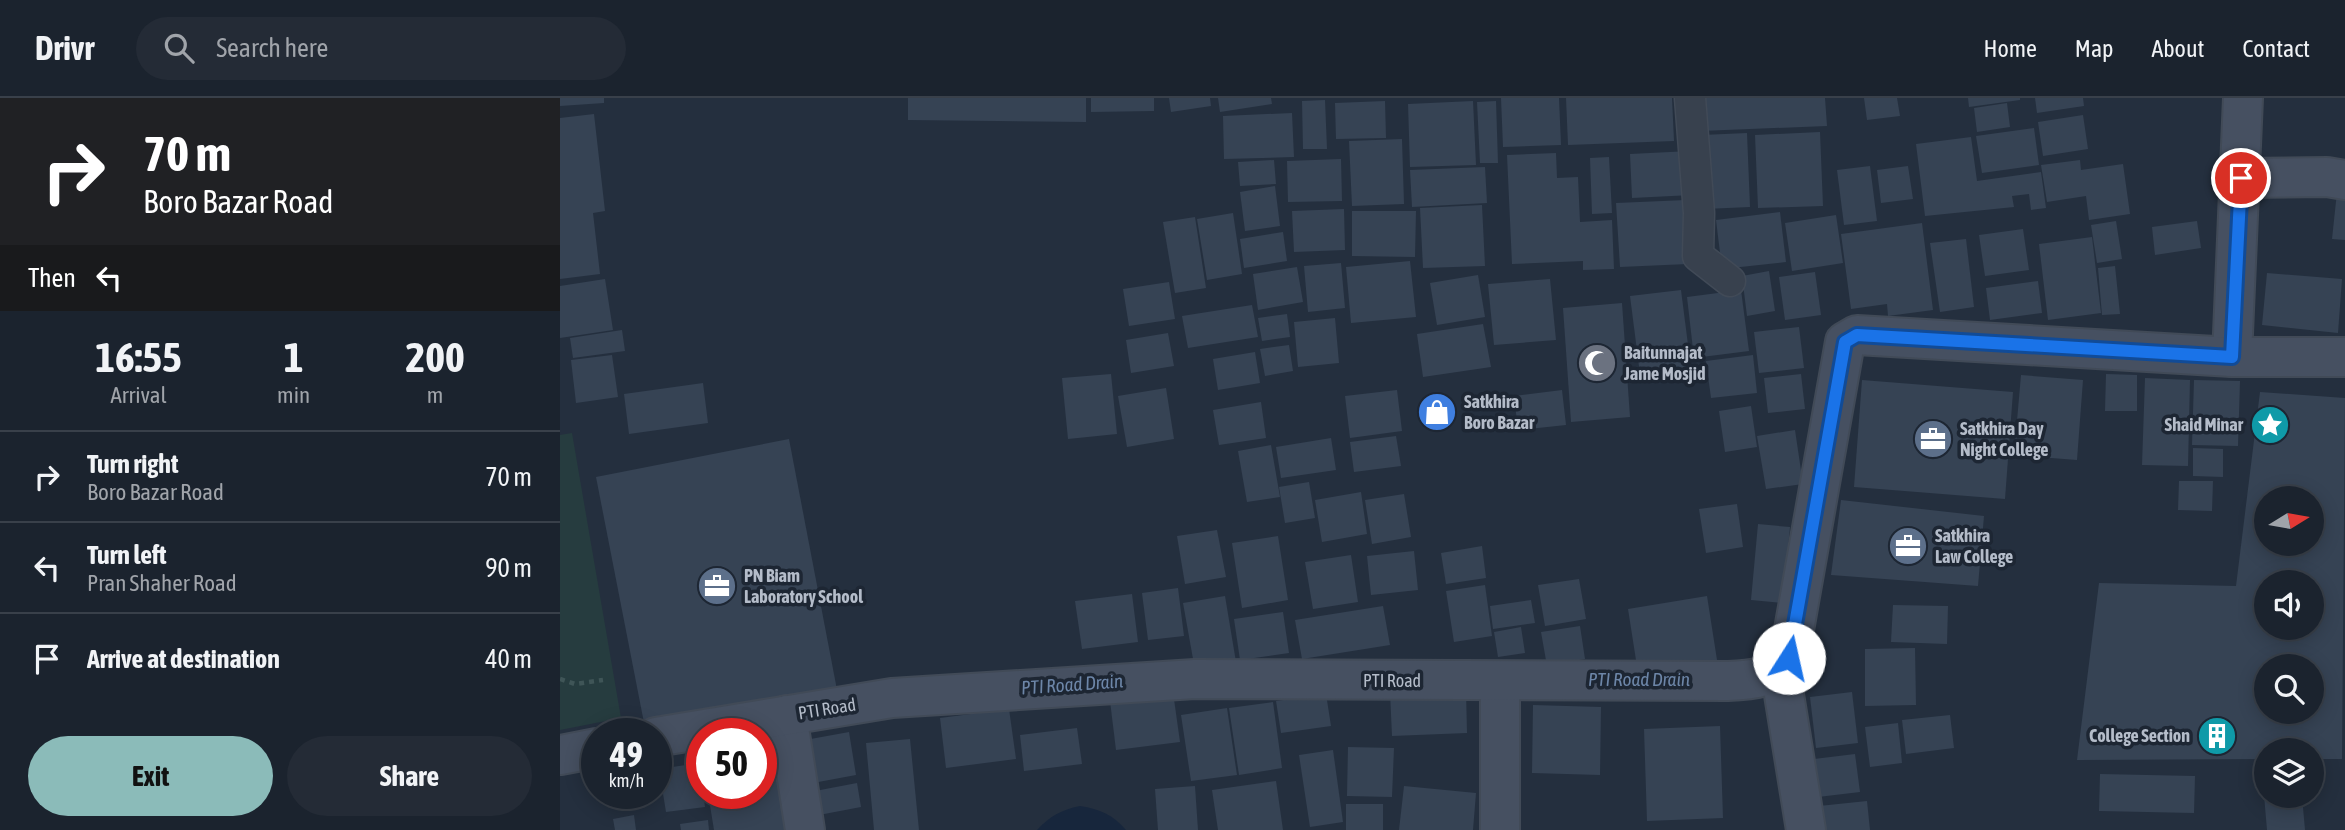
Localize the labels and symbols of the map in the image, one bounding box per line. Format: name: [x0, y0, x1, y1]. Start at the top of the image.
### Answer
pin: [2211, 148, 2271, 208]
mosque icon: Baitunnajat Jame Mosjid: [1576, 342, 1618, 384]
place label: Baitunnajat Jame Mosjid: [1623, 342, 1705, 384]
shop icon: Satkhira Boro Bazar: [1416, 391, 1458, 433]
place label: Satkhira Boro Bazar: [1464, 391, 1535, 433]
place icon: Shaid Minar: [2249, 404, 2291, 446]
place label: Shaid Minar: [2165, 414, 2244, 435]
office icon: Satkhira Day Night College: [1912, 418, 1954, 460]
place label: Satkhira Day Night College: [1960, 418, 2049, 460]
north arrow: [2254, 486, 2324, 556]
office icon: Satkhira Law College: [1887, 525, 1929, 567]
place label: Satkhira Law College: [1935, 525, 2013, 567]
office icon: PN Biam Laboratory School: [696, 565, 738, 607]
place label: PN Biam Laboratory School: [744, 565, 863, 607]
position arrow: [1752, 621, 1826, 695]
water label: PTI Road Drain: [1588, 668, 1690, 690]
water label: PTI Road Drain: [1020, 669, 1124, 699]
street label: PTI Road: [1363, 670, 1421, 691]
street label: PTI Road: [797, 694, 857, 723]
building icon: College Section: [2196, 715, 2238, 757]
speed limit sign: 50: [686, 718, 777, 809]
place label: College Section: [2089, 725, 2190, 746]

